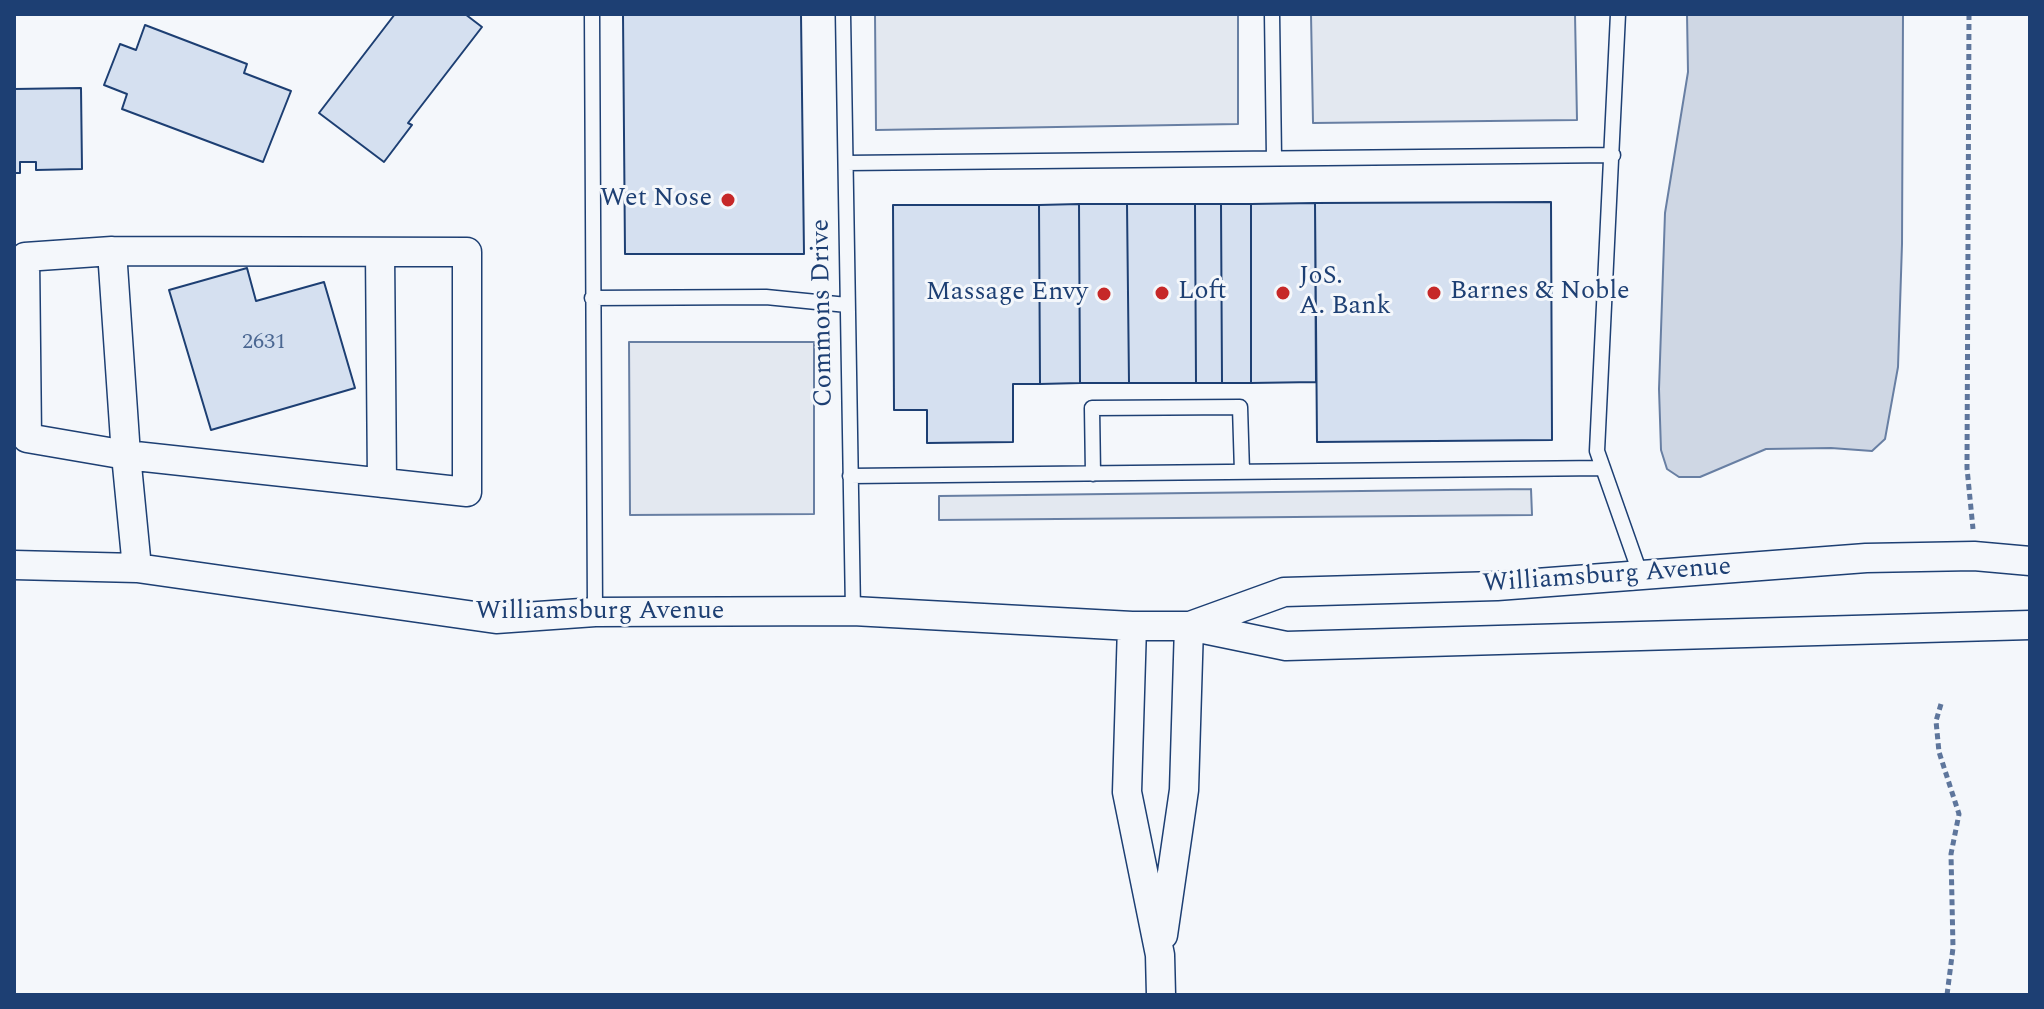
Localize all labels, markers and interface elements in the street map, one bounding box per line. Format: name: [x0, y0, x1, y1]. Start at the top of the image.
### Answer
place label: Wet Nose: [600, 184, 712, 216]
marker: Wet Nose: [719, 191, 737, 209]
street label: Commons Drive: [807, 219, 841, 407]
place label: JoS. A. Bank: [1299, 262, 1391, 324]
place label: Loft: [1178, 277, 1227, 309]
place label: Barnes & Noble: [1450, 277, 1630, 309]
place label: Massage Envy: [926, 278, 1088, 310]
marker: Loft: [1153, 284, 1171, 302]
marker: JoS. A. Bank: [1274, 284, 1292, 302]
marker: Barnes & Noble: [1425, 284, 1443, 302]
marker: Massage Envy: [1095, 285, 1113, 303]
house number: 2631: [242, 331, 286, 357]
street label: Williamsburg Avenue: [1482, 553, 1732, 601]
street label: Williamsburg Avenue: [476, 597, 724, 629]

